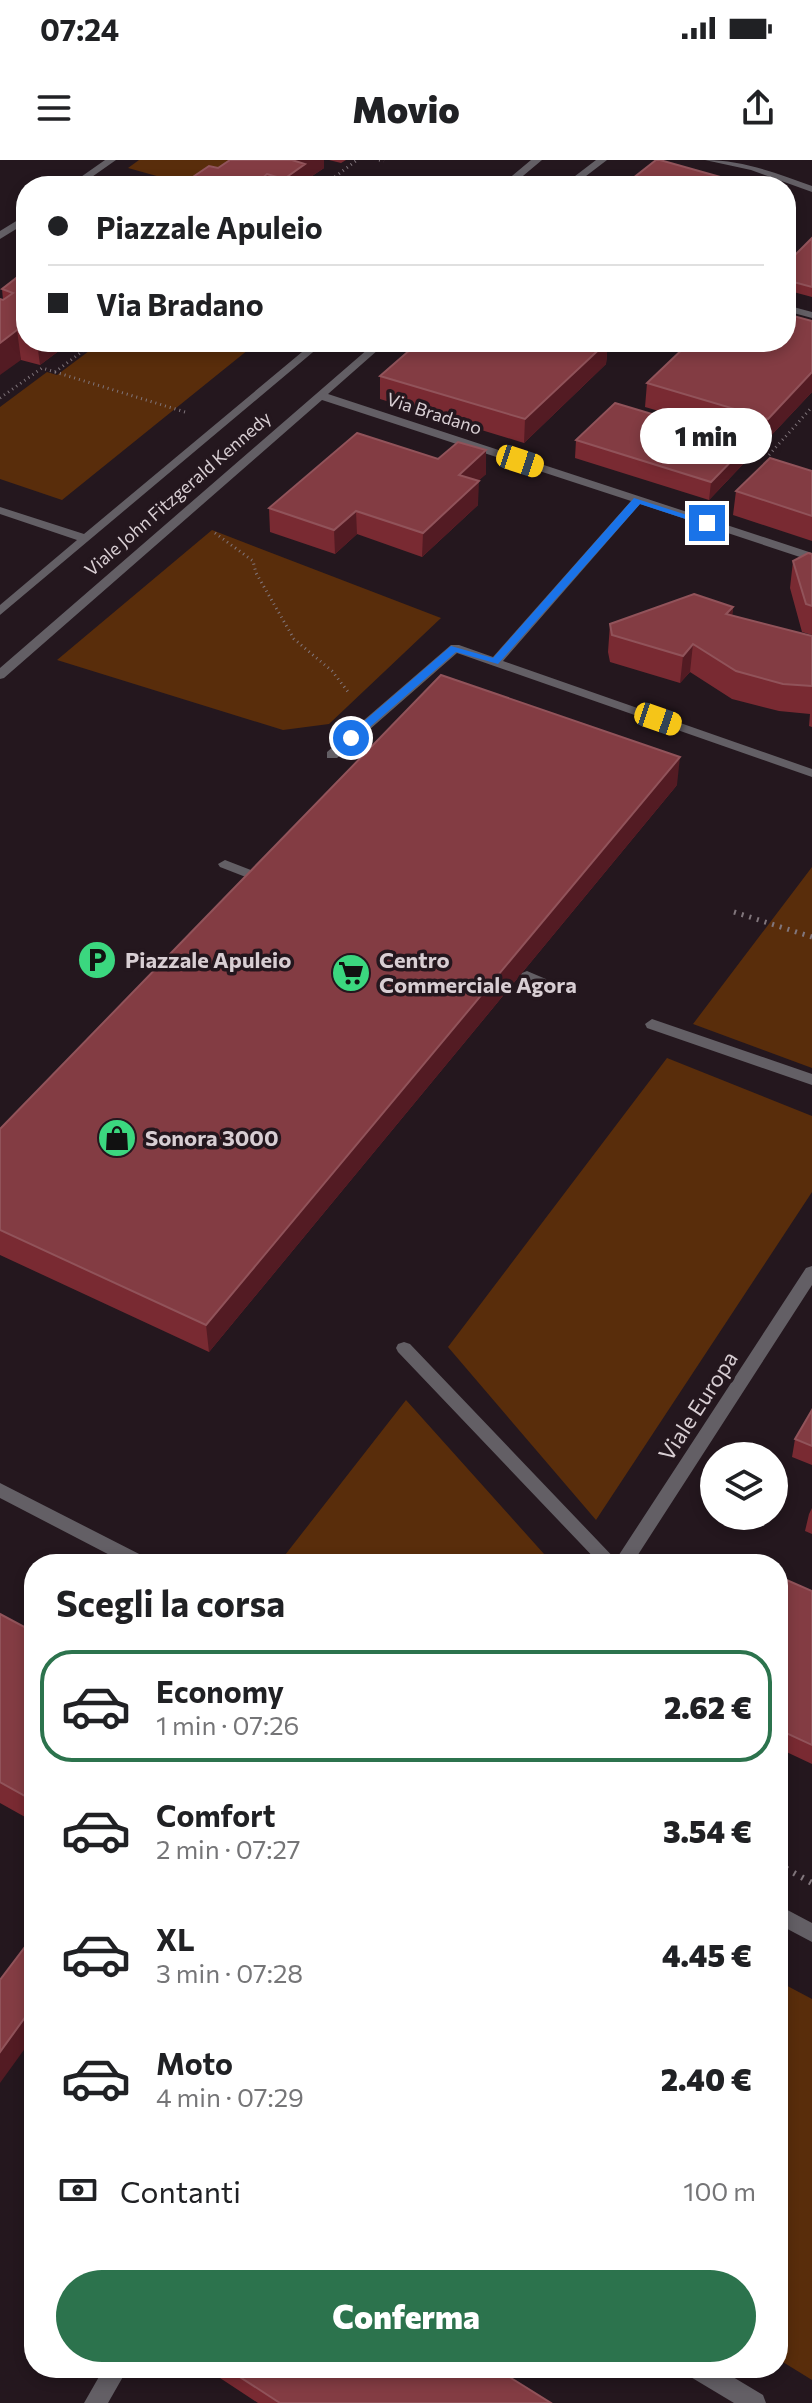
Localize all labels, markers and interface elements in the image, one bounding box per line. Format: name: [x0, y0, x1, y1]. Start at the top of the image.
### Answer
text: 07:24: [40, 10, 119, 47]
icon: menu: [32, 86, 76, 130]
text: Movio: [352, 86, 460, 130]
icon: share: [736, 86, 780, 130]
text: Piazzale Apuleio: [96, 208, 323, 245]
text: Via Bradano: [96, 285, 264, 322]
street label: Via Bradano: [384, 387, 485, 439]
street label: Viale John Fitzgerald Kennedy: [80, 406, 275, 580]
callout: 1 min: [641, 407, 773, 463]
text: 1 min: [675, 420, 737, 451]
car: [493, 442, 547, 480]
route end: [689, 505, 725, 541]
car: [631, 700, 685, 738]
route start: [333, 720, 369, 756]
parking icon: Piazzale Apuleio: [76, 939, 118, 981]
place label: Piazzale Apuleio: [125, 946, 291, 973]
place label: Centro Commerciale Agora: [379, 946, 577, 998]
supermarket icon: Centro Commerciale Agora: [330, 952, 372, 994]
shop icon: Sonora 3000: [96, 1117, 138, 1159]
place label: Sonora 3000: [145, 1124, 279, 1151]
street label: Viale Europa: [652, 1346, 743, 1466]
map controls: [700, 1442, 788, 1530]
button: layers: [700, 1442, 788, 1530]
text: Scegli la corsa: [56, 1580, 285, 1624]
icon: car: [60, 1670, 132, 1742]
text: Economy: [156, 1672, 284, 1709]
text: 2.62 €: [664, 1688, 752, 1725]
text: 1 min · 07:26: [156, 1709, 299, 1740]
icon: car: [60, 1794, 132, 1866]
text: Comfort: [156, 1796, 275, 1833]
text: 3.54 €: [663, 1812, 752, 1849]
text: 2 min · 07:27: [156, 1833, 301, 1864]
icon: car: [60, 1918, 132, 1990]
text: XL: [156, 1920, 195, 1957]
text: 4.45 €: [662, 1936, 752, 1973]
text: 3 min · 07:28: [156, 1957, 303, 1988]
icon: car: [60, 2042, 132, 2114]
text: Moto: [156, 2044, 233, 2081]
text: 2.40 €: [661, 2060, 752, 2097]
text: 4 min · 07:29: [156, 2081, 304, 2112]
icon: cash: [56, 2168, 100, 2212]
text: Contanti: [120, 2172, 241, 2209]
text: 100 m: [683, 2175, 756, 2206]
button: Conferma: [56, 2270, 756, 2362]

